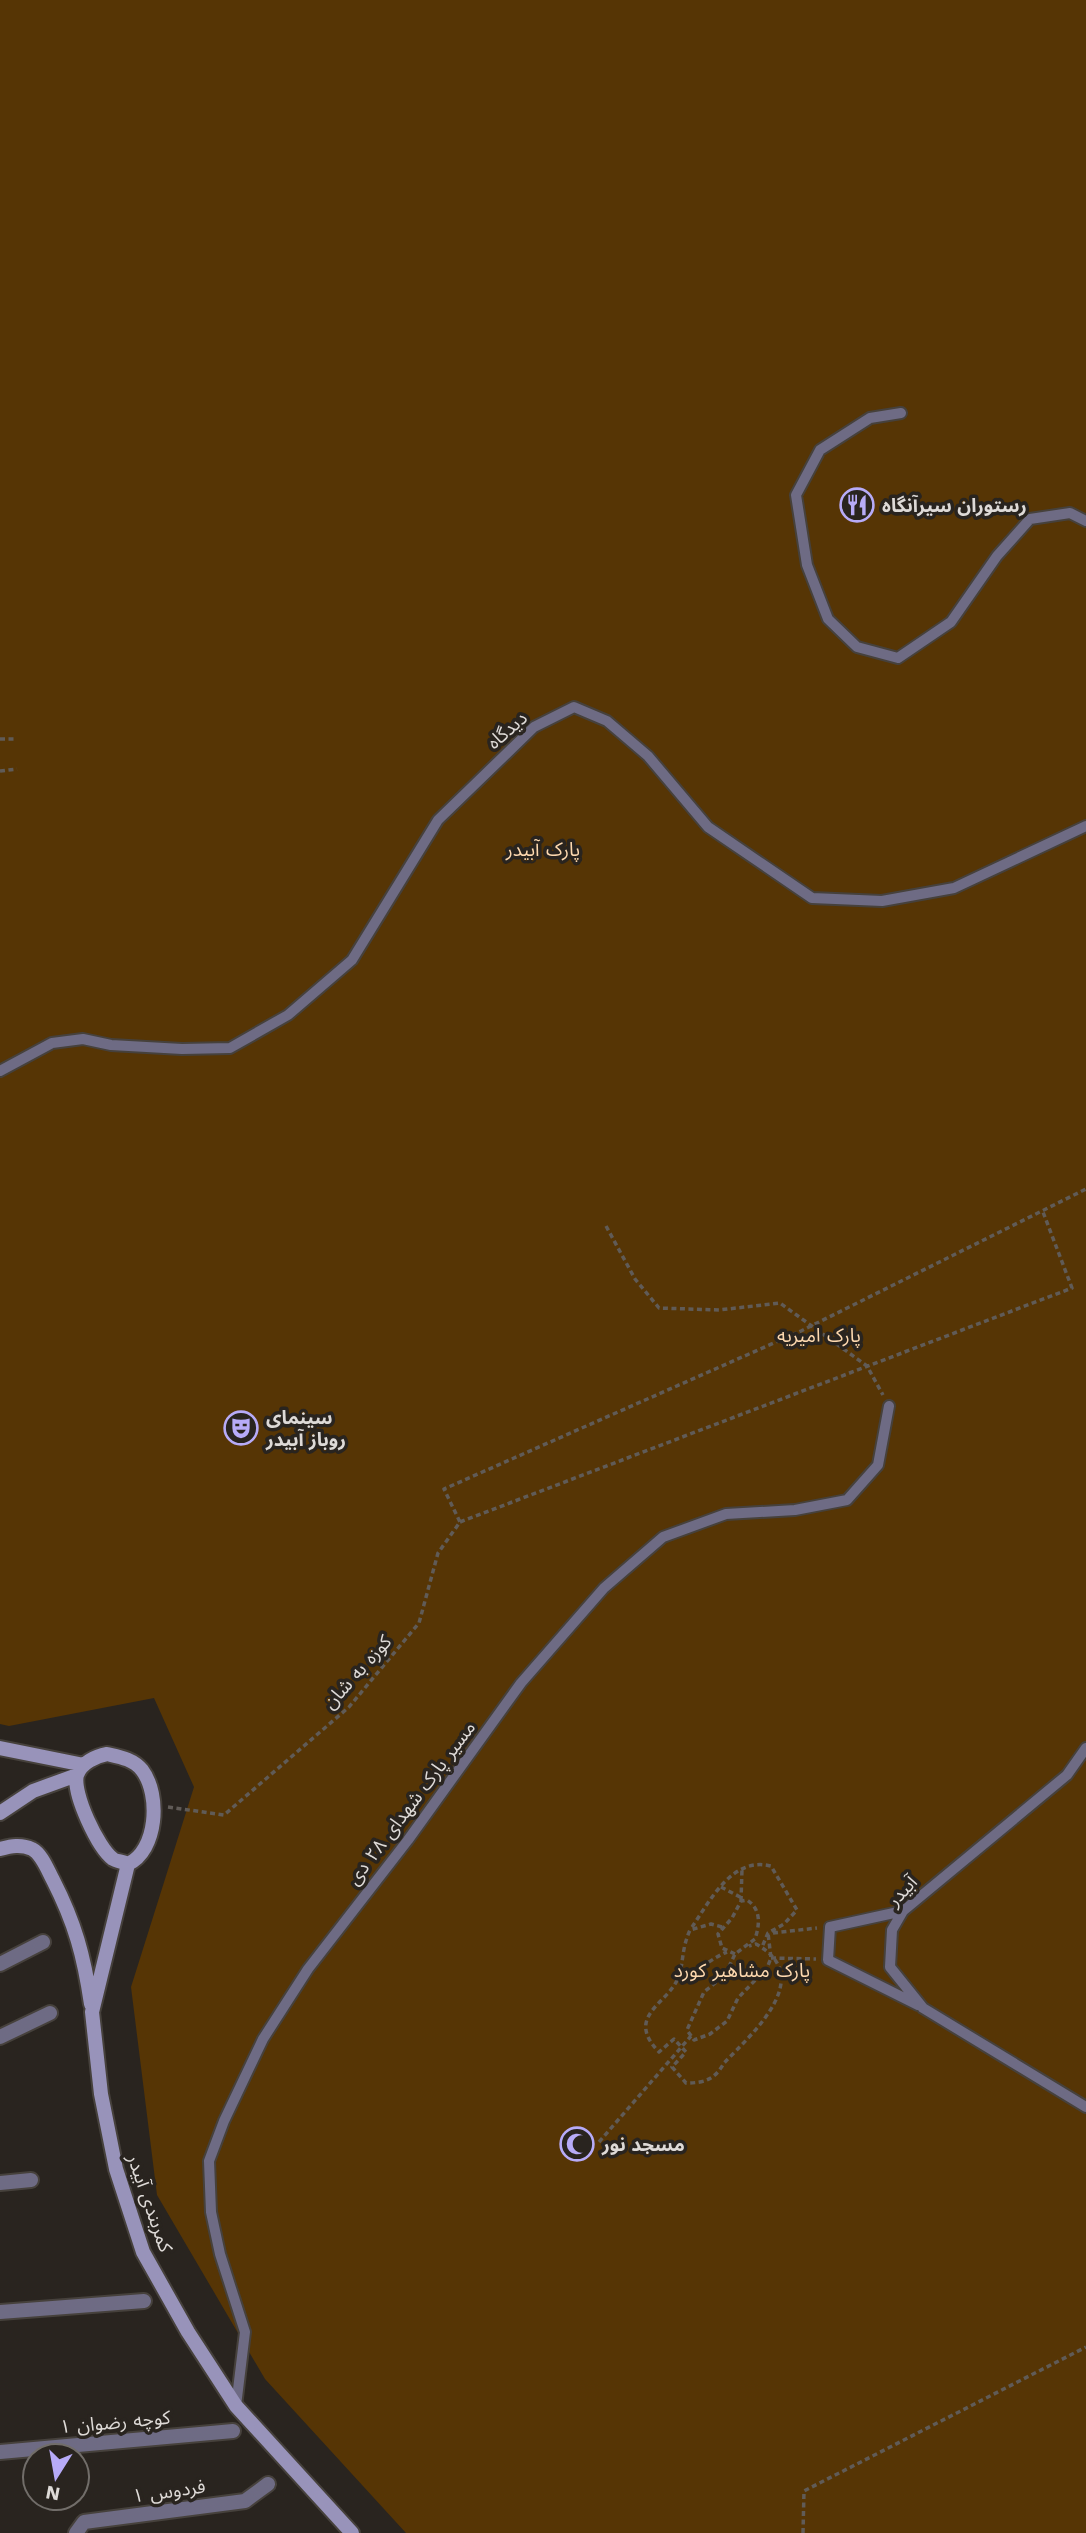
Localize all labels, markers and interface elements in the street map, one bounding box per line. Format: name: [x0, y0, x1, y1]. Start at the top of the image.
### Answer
restaurant icon: رستوران سیرآنگاه: [838, 486, 876, 524]
place label: رستوران سیرآنگاه: [882, 494, 1027, 517]
street label: دیدگاه: [482, 706, 532, 754]
park label: پارک آبیدر: [505, 838, 580, 862]
park label: پارک امیریه: [777, 1324, 861, 1348]
place label: سینمای روباز آبیدر: [265, 1406, 346, 1451]
theatre icon: سینمای روباز آبیدر: [222, 1409, 260, 1447]
street label: کوزه به شان: [318, 1629, 397, 1714]
street label: مسیر پارک شهدای ۲۸ دی: [342, 1716, 481, 1890]
street label: آبیدر: [881, 1870, 923, 1912]
park label: پارک مشاهیر کورد: [674, 1959, 810, 1983]
mosque icon: مسجد نور: [558, 2125, 596, 2163]
place label: مسجد نور: [601, 2133, 685, 2156]
street label: کمربندی آبیدر: [122, 2150, 178, 2256]
street label: کوچه رضوان ۱: [59, 2406, 173, 2439]
north arrow: [21, 2442, 91, 2512]
street label: فردوس ۱: [131, 2475, 207, 2507]
text: N: [44, 2481, 62, 2506]

